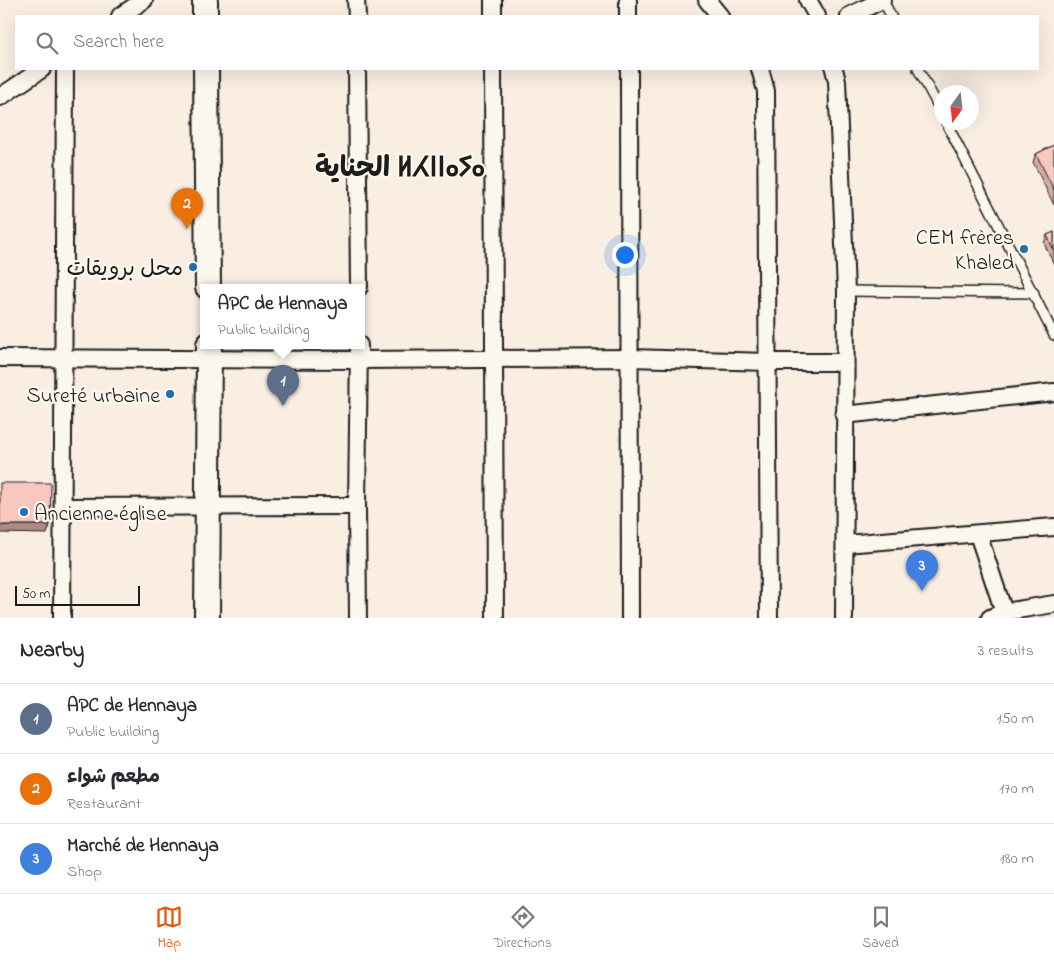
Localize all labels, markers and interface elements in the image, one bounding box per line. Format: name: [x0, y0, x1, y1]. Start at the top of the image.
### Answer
search box: [15, 15, 1039, 70]
icon: search: [33, 29, 61, 57]
text: Search here: [73, 29, 164, 56]
north arrow: [934, 85, 979, 130]
district label: الحناية ⵍⵃⵏⵏⴰⵢⴰ: [315, 149, 485, 190]
pin: 2: [171, 188, 203, 229]
place label: CEM frères Khaled: [916, 223, 1014, 280]
your location: [612, 242, 638, 268]
marker: CEM frères Khaled: [1018, 243, 1030, 255]
place label: محل برويقات: [66, 254, 183, 286]
marker: محل برويقات: [187, 261, 199, 273]
popup: [200, 284, 365, 349]
text: APC de Hennaya: [217, 291, 348, 318]
text: Public building: [217, 318, 310, 342]
pin: 1: [267, 365, 299, 406]
place label: Sureté urbaine: [26, 381, 160, 413]
marker: Sureté urbaine: [164, 388, 176, 400]
place label: Ancienne église: [34, 499, 167, 532]
marker: Ancienne église: [18, 506, 30, 518]
pin: 3: [906, 550, 938, 591]
scale bar: [15, 583, 140, 606]
text: 50 m: [22, 584, 50, 605]
text: Nearby: [20, 636, 84, 666]
text: 3 results: [978, 639, 1034, 663]
text: APC de Hennaya: [67, 693, 197, 720]
text: 1: [33, 707, 39, 731]
text: 150 m: [996, 707, 1034, 731]
text: Public building: [67, 720, 159, 744]
text: مطعم شواء: [67, 764, 160, 791]
text: 2: [32, 777, 40, 801]
text: 170 m: [999, 777, 1034, 801]
text: Restaurant: [67, 792, 141, 816]
text: Marché de Hennaya: [67, 833, 219, 860]
text: 3: [33, 847, 39, 871]
text: 180 m: [1000, 847, 1034, 871]
text: Shop: [67, 860, 102, 884]
tab: Map: [155, 903, 183, 954]
tab: Directions: [494, 903, 552, 954]
tab: Saved: [862, 903, 899, 954]

